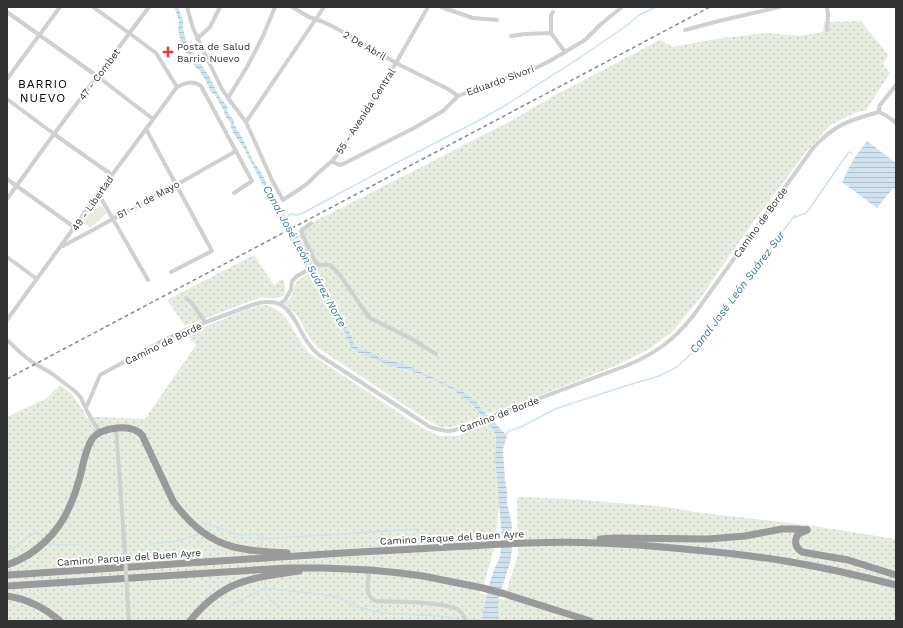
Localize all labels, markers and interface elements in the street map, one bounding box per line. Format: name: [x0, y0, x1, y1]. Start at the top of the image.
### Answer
street label: 2 De Abril: [341, 29, 388, 62]
place label: Posta de Salud Barrio Nuevo: [177, 41, 250, 64]
street label: 47 - Combet: [77, 46, 123, 102]
marker: Posta de Salud Barrio Nuevo: [162, 46, 174, 58]
street label: Eduardo Sivori: [465, 63, 535, 98]
street label: 55 - Avenida Central: [334, 66, 397, 156]
district label: BARRIO NUEVO: [18, 77, 68, 105]
street label: 49 - Libertad: [69, 174, 115, 233]
street label: 51 - 1 de Mayo: [115, 178, 181, 221]
water label: Canal José León Suárez Norte: [260, 183, 349, 329]
street label: Camino de Borde: [731, 185, 790, 260]
water label: Canal José León Suárez Sur: [687, 228, 788, 356]
street label: Camino de Borde: [123, 320, 204, 367]
street label: Camino de Borde: [458, 394, 541, 435]
street label: Camino Parque del Buen Ayre: [380, 528, 525, 547]
street label: Camino Parque del Buen Ayre: [57, 547, 202, 568]

